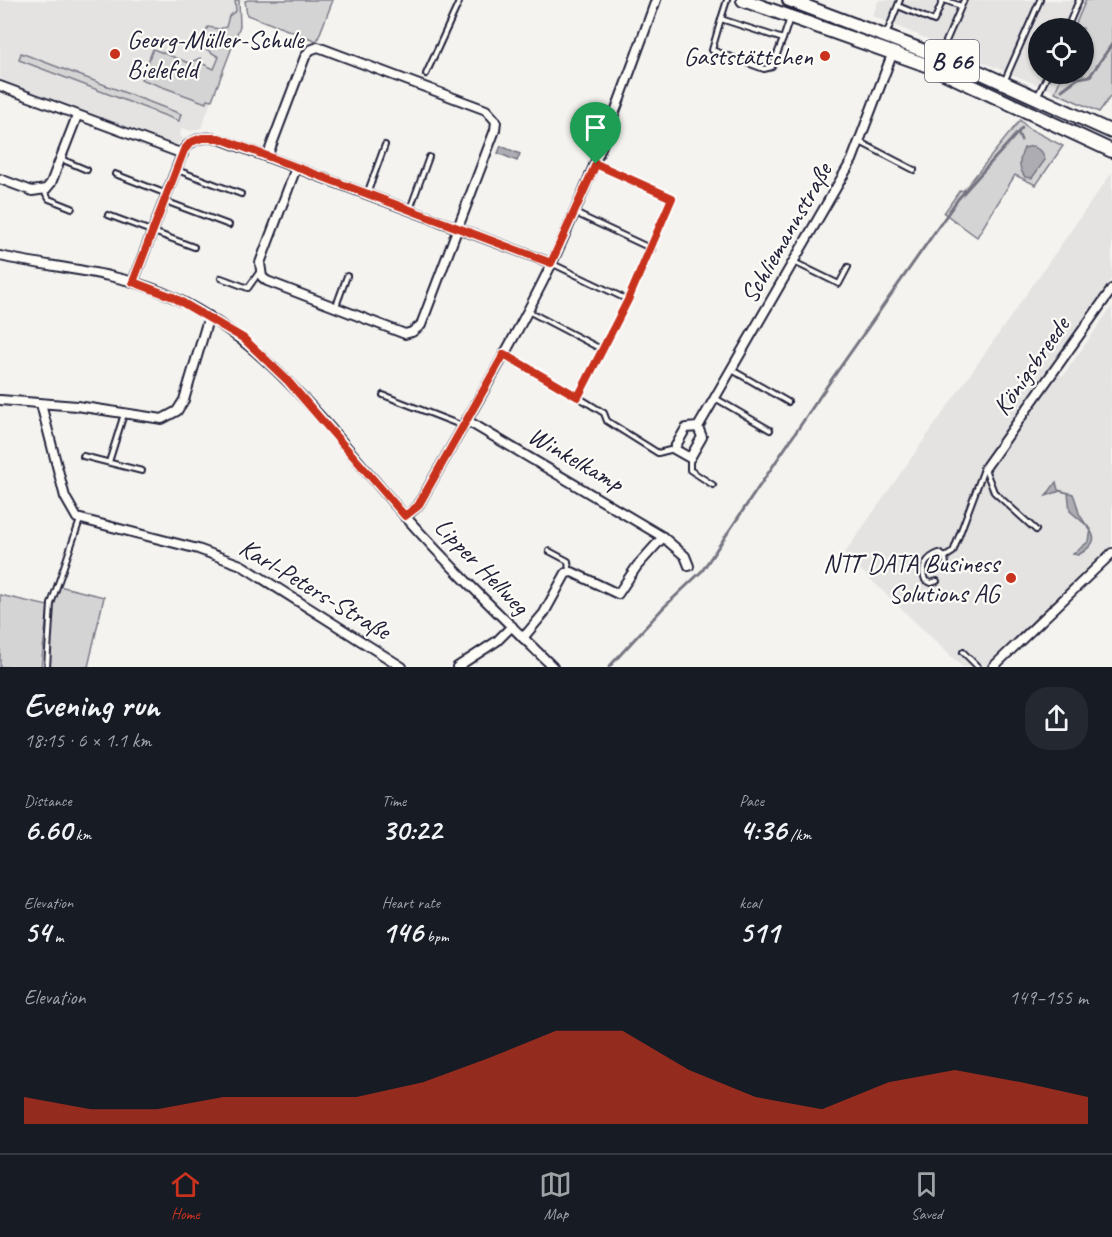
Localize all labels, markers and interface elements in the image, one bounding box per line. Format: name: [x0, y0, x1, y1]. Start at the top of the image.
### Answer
map controls: [1028, 18, 1094, 84]
button: locate: [1028, 18, 1094, 84]
place label: Georg-Müller-Schule Bielefeld: [127, 23, 305, 86]
place label: Gaststättchen: [684, 40, 813, 73]
road number: B 66: [925, 40, 979, 82]
marker: Georg-Müller-Schule Bielefeld: [108, 47, 122, 61]
marker: Gaststättchen: [818, 49, 832, 63]
pin: [570, 102, 621, 164]
icon: arrive: [579, 111, 612, 144]
street label: Schliemannstraße: [733, 155, 841, 309]
street label: Königsbreede: [985, 308, 1078, 422]
street label: Winkelkamp: [523, 419, 631, 500]
street label: Lipper Hellweg: [427, 510, 538, 623]
street label: Karl-Peters-Straße: [233, 531, 399, 648]
place label: NTT DATA Business Solutions AG: [823, 547, 1002, 610]
marker: NTT DATA Business Solutions AG: [1004, 571, 1018, 585]
text: Evening run: [24, 684, 159, 726]
button: share: [1025, 687, 1088, 750]
text: 18:15 · 6 × 1.1 km: [24, 728, 151, 753]
text: Distance: [24, 791, 72, 811]
text: Time: [382, 791, 406, 811]
text: Pace: [739, 791, 764, 811]
text: 6.60: [24, 811, 72, 849]
text: 30:22: [382, 811, 442, 849]
text: 4:36: [739, 811, 786, 849]
text: km: [72, 825, 91, 845]
text: /km: [786, 825, 811, 845]
text: Elevation: [24, 893, 73, 913]
text: Heart rate: [382, 893, 440, 913]
text: kcal: [739, 893, 760, 913]
text: 54: [24, 913, 51, 951]
text: 146: [382, 913, 423, 951]
text: 511: [739, 913, 779, 951]
text: m: [51, 927, 63, 947]
text: bpm: [423, 927, 449, 947]
text: Elevation: [24, 985, 86, 1010]
text: 149–155 m: [1009, 985, 1088, 1010]
tab: Home: [169, 1168, 202, 1224]
tab: Map: [539, 1168, 572, 1224]
tab: Saved: [910, 1168, 943, 1224]

